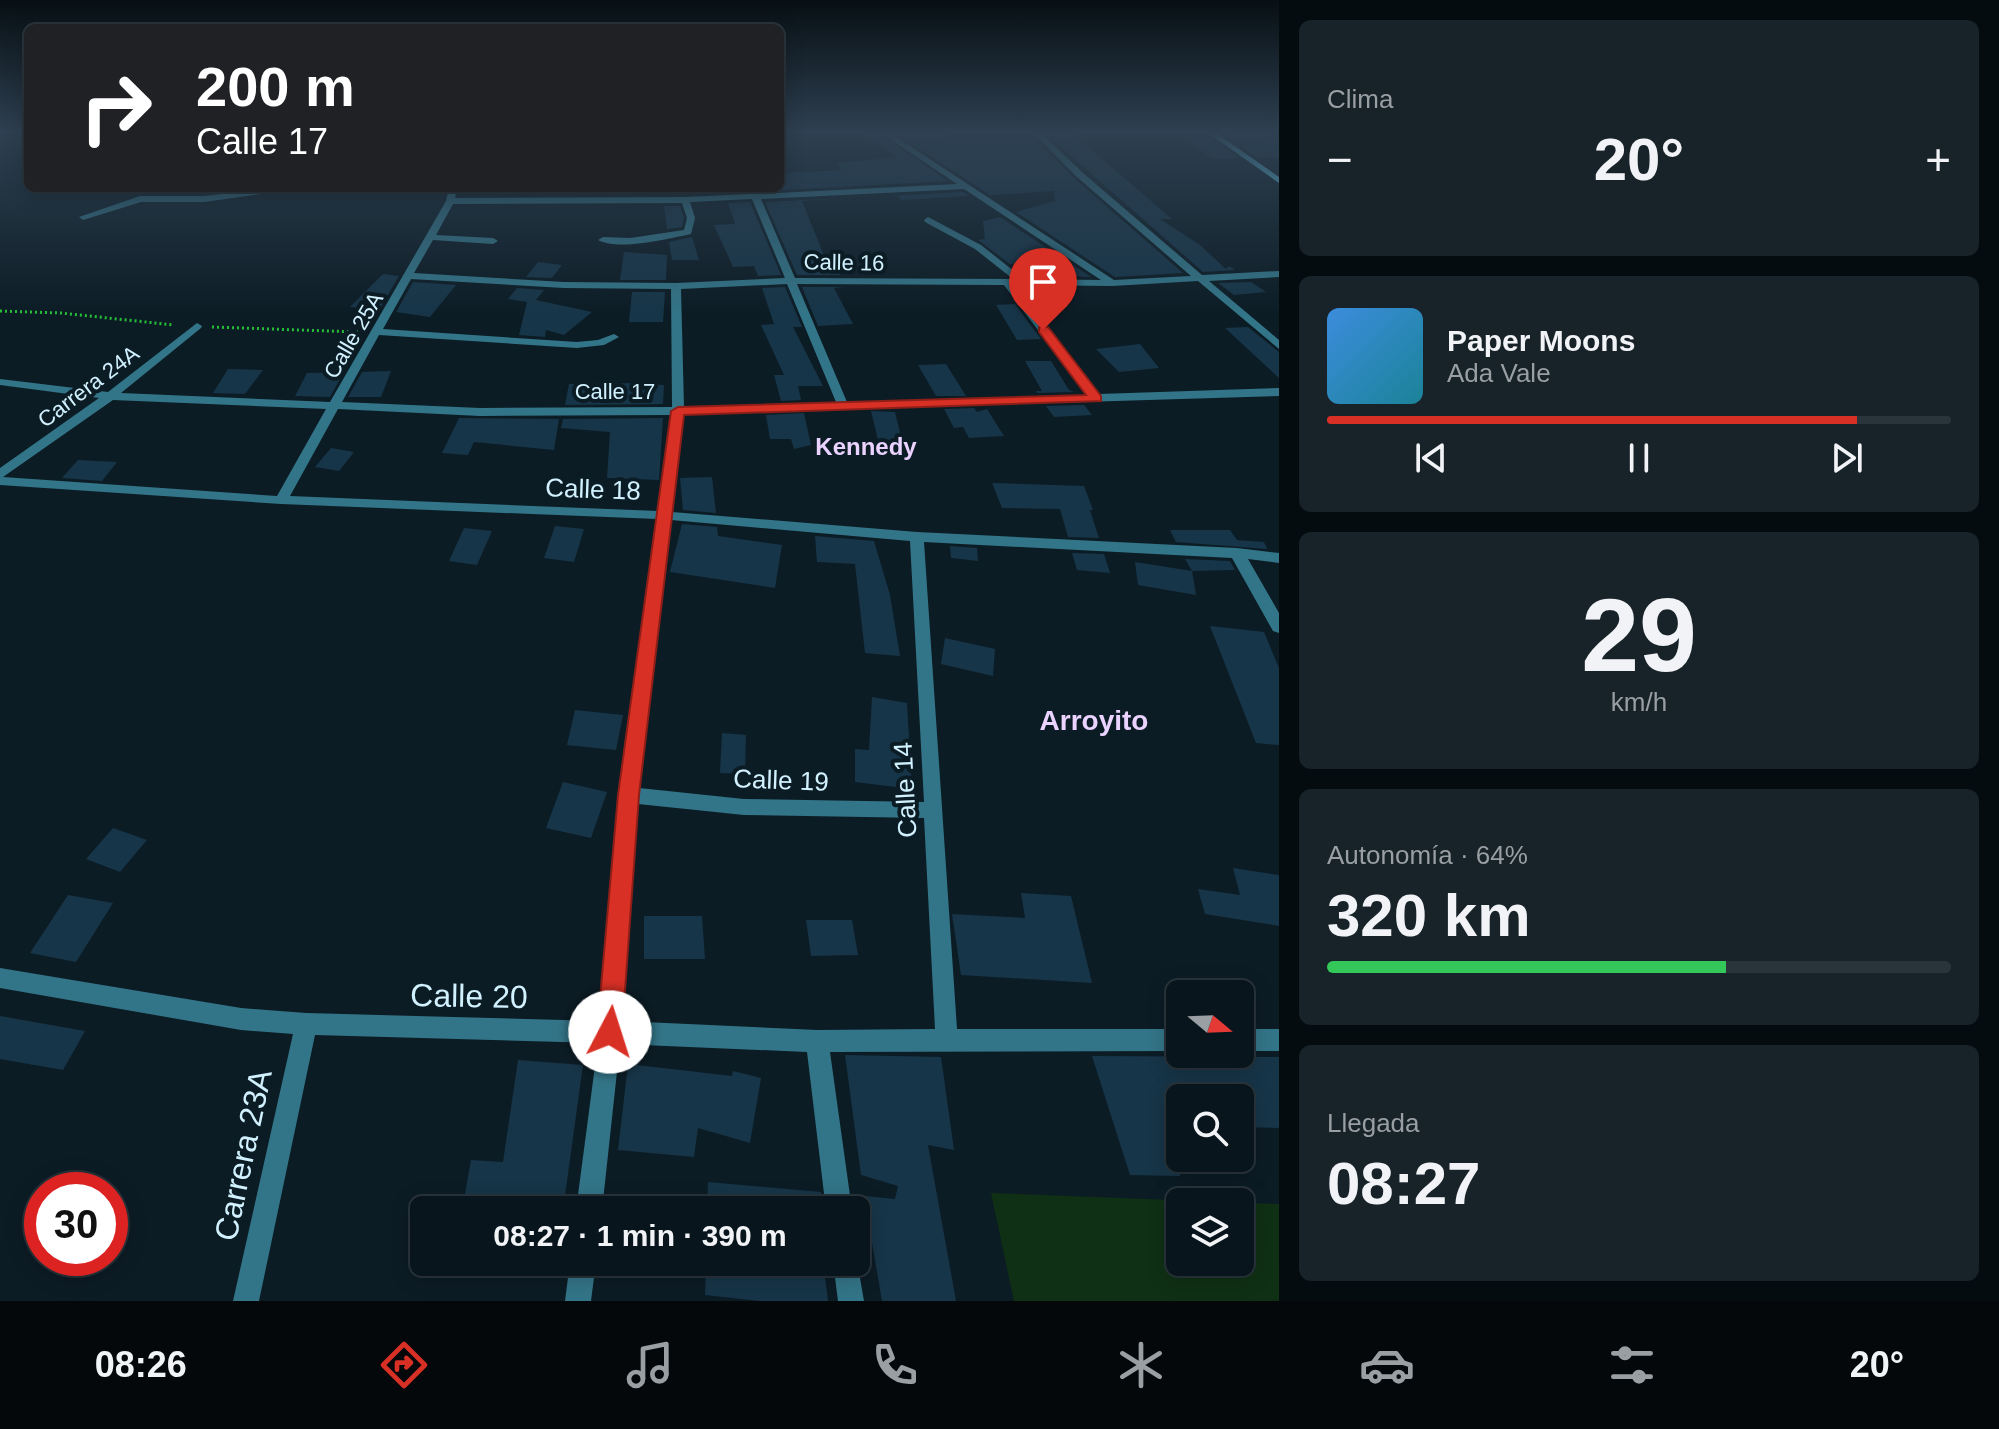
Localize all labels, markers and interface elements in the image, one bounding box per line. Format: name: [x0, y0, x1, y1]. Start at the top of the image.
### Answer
text: 200 m: [196, 55, 355, 118]
icon: right: [64, 56, 168, 160]
text: Clima: [1327, 84, 1393, 114]
text: Calle 17: [196, 121, 328, 162]
text: 20°: [1594, 126, 1684, 193]
text: −: [1327, 135, 1353, 184]
text: +: [1925, 135, 1951, 184]
pin: [1009, 248, 1077, 330]
street label: Calle 16: [803, 249, 885, 276]
icon: arrive: [1021, 260, 1065, 304]
street label: Calle 25A: [319, 287, 388, 383]
text: Paper Moons: [1447, 324, 1635, 357]
street label: Carrera 24A: [33, 340, 144, 432]
text: Ada Vale: [1447, 358, 1551, 388]
street label: Calle 17: [575, 379, 655, 404]
district label: Kennedy: [815, 433, 917, 460]
icon: previous: [1409, 436, 1453, 480]
icon: pause: [1617, 436, 1661, 480]
icon: next: [1825, 436, 1869, 480]
street label: Calle 18: [545, 472, 641, 506]
text: 29: [1581, 577, 1697, 693]
text: km/h: [1611, 687, 1667, 717]
district label: Arroyito: [1040, 705, 1148, 736]
street label: Calle 14: [888, 742, 922, 838]
street label: Calle 19: [733, 763, 829, 797]
text: Autonomía · 64%: [1327, 840, 1528, 870]
text: 320 km: [1327, 882, 1531, 949]
street label: Calle 20: [410, 977, 528, 1015]
north arrow: [1166, 980, 1254, 1068]
map controls: [1166, 980, 1254, 1276]
position arrow: [568, 990, 652, 1074]
street label: Carrera 23A: [207, 1065, 279, 1244]
button: search: [1166, 1084, 1254, 1172]
text: Llegada: [1327, 1108, 1420, 1138]
text: 08:27: [1327, 1150, 1480, 1217]
speed limit sign: 30: [24, 1172, 128, 1276]
button: layers: [1166, 1188, 1254, 1276]
text: 08:27 · 1 min · 390 m: [493, 1219, 787, 1252]
icon: directions: [376, 1337, 432, 1393]
icon: music: [622, 1337, 678, 1393]
icon: phone: [867, 1337, 923, 1393]
icon: climate: [1113, 1337, 1169, 1393]
icon: car: [1359, 1337, 1415, 1393]
icon: filters: [1604, 1337, 1660, 1393]
text: 08:26: [95, 1344, 187, 1385]
text: 20°: [1850, 1344, 1904, 1385]

